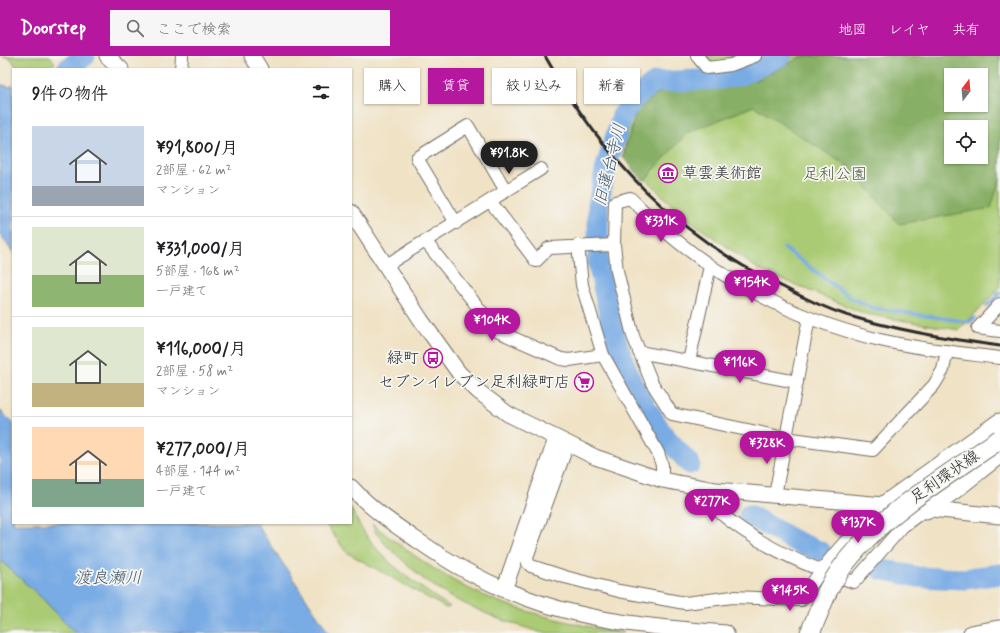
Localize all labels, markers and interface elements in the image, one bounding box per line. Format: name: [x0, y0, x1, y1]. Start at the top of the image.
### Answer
search box: [110, 10, 390, 46]
text: Doorstep: [20, 16, 86, 41]
icon: search: [124, 17, 146, 39]
text: ここで検索: [156, 20, 231, 40]
text: 地図: [839, 21, 867, 39]
text: レイヤ: [889, 21, 930, 39]
text: 共有: [952, 21, 980, 39]
chip: 購入: [364, 68, 420, 104]
chip: 賃貸: [428, 68, 484, 104]
chip: 絞り込み: [492, 68, 576, 104]
chip: 新着: [584, 68, 640, 104]
north arrow: [944, 68, 988, 112]
map controls: [944, 68, 988, 164]
icon: filters: [310, 81, 332, 103]
text: 9件の物件: [32, 83, 108, 105]
button: locate: [944, 120, 988, 164]
water label: 旧蓮台寺川: [589, 121, 631, 209]
text: ¥91,800/月: [156, 137, 238, 159]
pin: ¥91.8K: [476, 141, 542, 175]
icon: home: [64, 142, 112, 190]
text: ¥91.8K: [490, 145, 528, 162]
text: 2部屋 · 62 m²: [156, 162, 232, 179]
museum icon: 草雲美術館: [657, 162, 679, 184]
place label: 草雲美術館: [682, 163, 762, 184]
park label: 足利公園: [803, 164, 867, 185]
text: マンション: [156, 182, 220, 199]
pin: ¥331K: [633, 209, 689, 243]
text: ¥331K: [644, 213, 678, 230]
text: ¥331,000/月: [156, 238, 245, 260]
icon: home: [64, 243, 112, 291]
text: 5部屋 · 168 m²: [156, 263, 239, 280]
pin: ¥154K: [724, 270, 780, 304]
text: ¥154K: [733, 274, 771, 291]
text: 一戸建て: [156, 283, 208, 300]
pin: ¥104K: [464, 308, 520, 342]
text: ¥104K: [473, 312, 511, 329]
text: ¥116,000/月: [156, 338, 246, 360]
icon: home: [64, 343, 112, 391]
bus stop icon: 緑町: [422, 347, 444, 369]
place label: 緑町: [387, 348, 419, 369]
pin: ¥116K: [712, 350, 768, 384]
text: ¥116K: [723, 354, 757, 371]
text: 2部屋 · 58 m²: [156, 363, 233, 380]
supermarket icon: セブンイレブン足利緑町店: [573, 371, 595, 393]
place label: セブンイレブン足利緑町店: [378, 372, 570, 393]
text: マンション: [156, 383, 220, 400]
pin: ¥328K: [739, 431, 795, 465]
text: ¥328K: [749, 435, 785, 452]
text: ¥277,000/月: [156, 438, 250, 460]
icon: home: [64, 443, 112, 491]
street label: 足利環状線: [906, 445, 984, 509]
text: 4部屋 · 144 m²: [156, 463, 241, 480]
text: 一戸建て: [156, 483, 208, 500]
pin: ¥277K: [684, 489, 740, 523]
text: ¥277K: [694, 493, 730, 510]
pin: ¥137K: [830, 510, 886, 544]
text: ¥137K: [840, 514, 876, 531]
water label: 渡良瀬川: [74, 567, 142, 589]
pin: ¥145K: [762, 578, 818, 612]
text: ¥145K: [771, 582, 809, 599]

